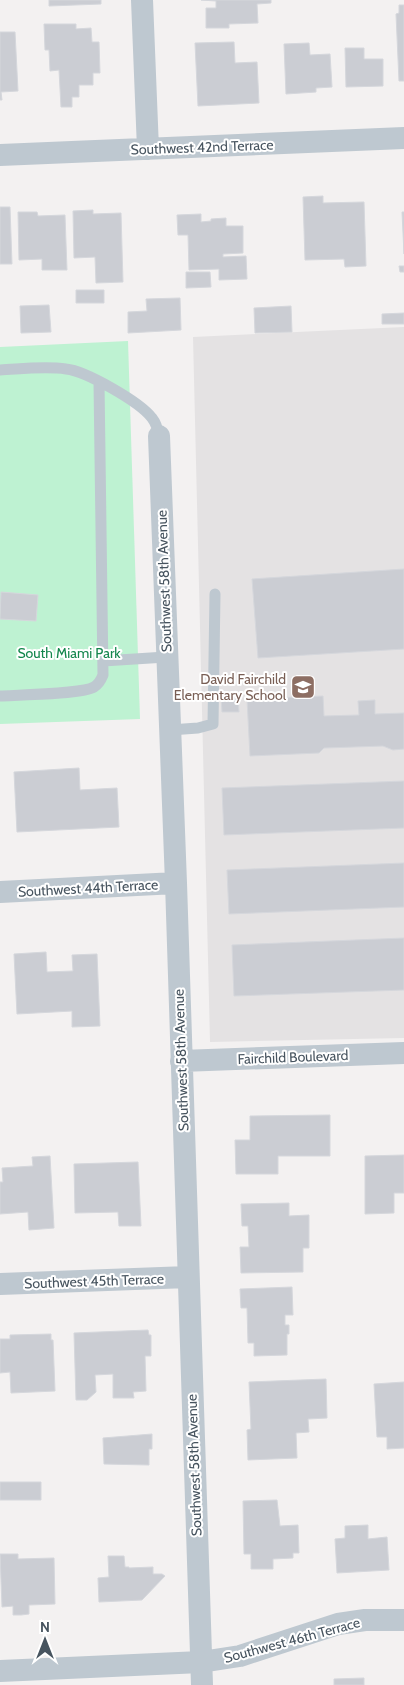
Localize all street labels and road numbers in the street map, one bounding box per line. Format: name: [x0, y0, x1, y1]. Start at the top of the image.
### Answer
street label: Southwest 42nd Terrace: [130, 136, 274, 158]
street label: Southwest 58th Avenue: [153, 510, 175, 652]
street label: Southwest 44th Terrace: [17, 875, 159, 901]
street label: Southwest 58th Avenue: [170, 989, 192, 1131]
street label: Fairchild Boulevard: [237, 1046, 349, 1068]
street label: Southwest 45th Terrace: [24, 1270, 164, 1292]
street label: Southwest 58th Avenue: [183, 1394, 205, 1536]
street label: Southwest 46th Terrace: [222, 1613, 362, 1667]

